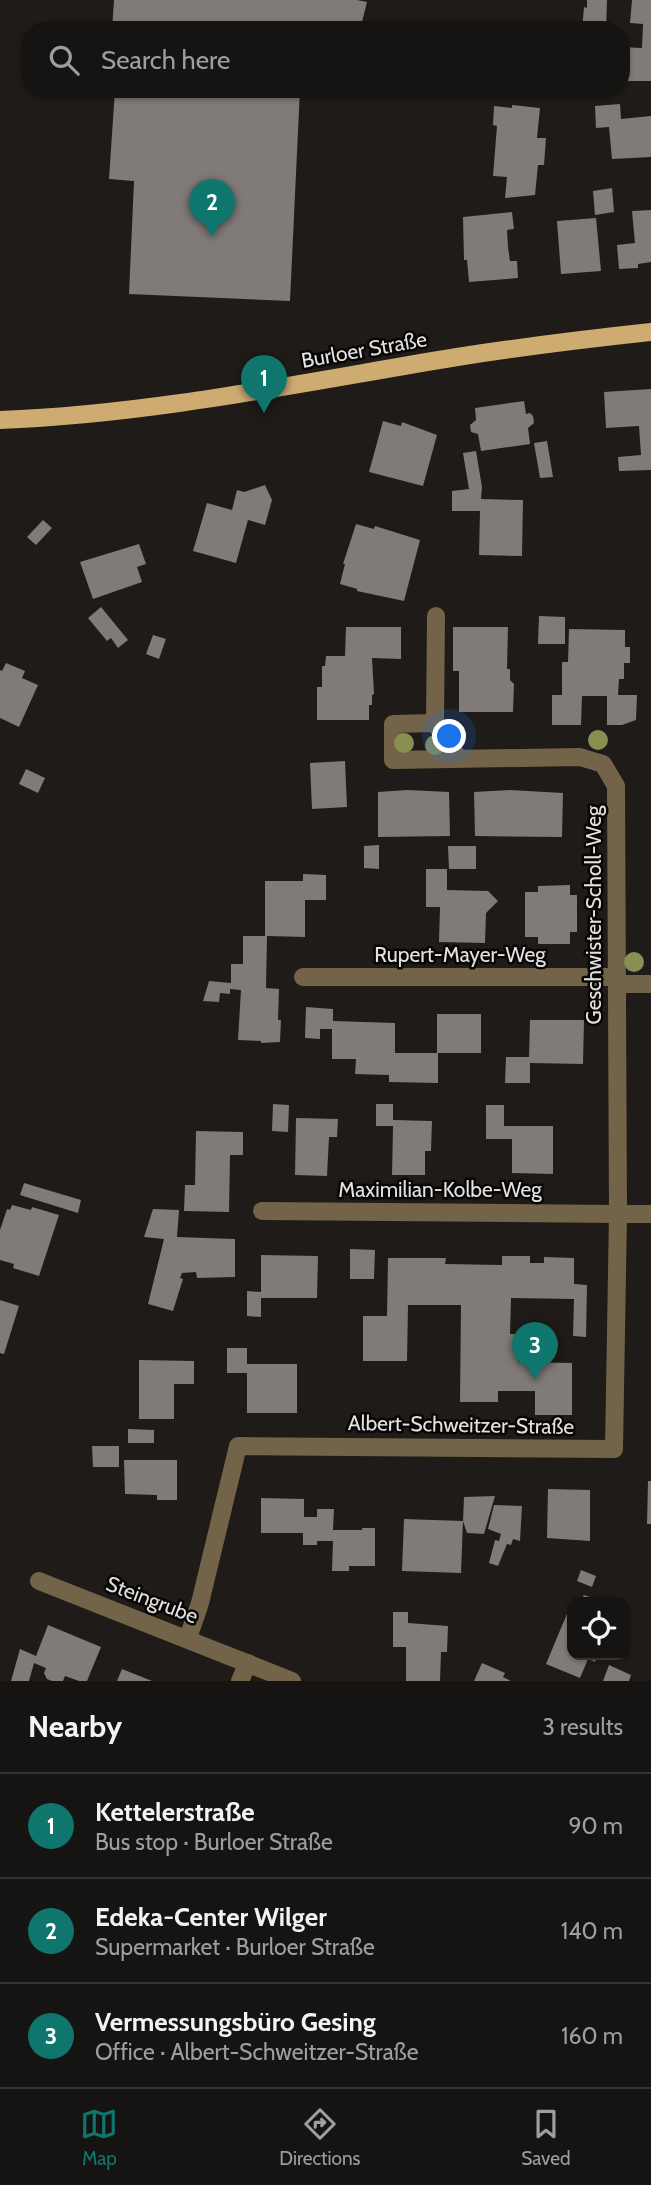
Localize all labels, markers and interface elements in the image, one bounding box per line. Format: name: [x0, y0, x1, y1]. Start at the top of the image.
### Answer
search box: [21, 21, 630, 98]
icon: search: [45, 41, 83, 79]
text: Search here: [101, 44, 230, 76]
pin: 2: [189, 179, 235, 237]
street label: Burloer Straße: [299, 326, 429, 373]
pin: 1: [241, 355, 287, 413]
your location: [432, 719, 466, 753]
street label: Geschwister-Scholl-Weg: [581, 805, 606, 1024]
street label: Rupert-Mayer-Weg: [374, 942, 546, 967]
street label: Maximilian-Kolbe-Weg: [338, 1177, 542, 1202]
pin: 3: [512, 1322, 558, 1380]
street label: Albert-Schweitzer-Straße: [348, 1410, 575, 1439]
street label: Steingrube: [103, 1571, 202, 1629]
map controls: [567, 1597, 630, 1660]
button: locate: [567, 1597, 630, 1660]
text: Nearby: [28, 1708, 122, 1745]
text: 3 results: [542, 1713, 623, 1741]
text: Kettelerstraße: [95, 1796, 255, 1828]
text: 1: [47, 1812, 55, 1840]
text: 90 m: [569, 1812, 623, 1840]
text: Bus stop · Burloer Straße: [95, 1828, 333, 1856]
text: Edeka-Center Wilger: [95, 1901, 327, 1933]
text: 2: [45, 1917, 57, 1945]
text: 140 m: [561, 1917, 623, 1945]
text: Supermarket · Burloer Straße: [95, 1933, 375, 1961]
text: Vermessungsbüro Gesing: [95, 2006, 376, 2038]
text: 3: [45, 2022, 57, 2050]
text: 160 m: [561, 2022, 623, 2050]
text: Office · Albert-Schweitzer-Straße: [95, 2038, 419, 2066]
tab: Map: [80, 2105, 118, 2170]
tab: Directions: [279, 2105, 360, 2170]
tab: Saved: [521, 2105, 571, 2170]

